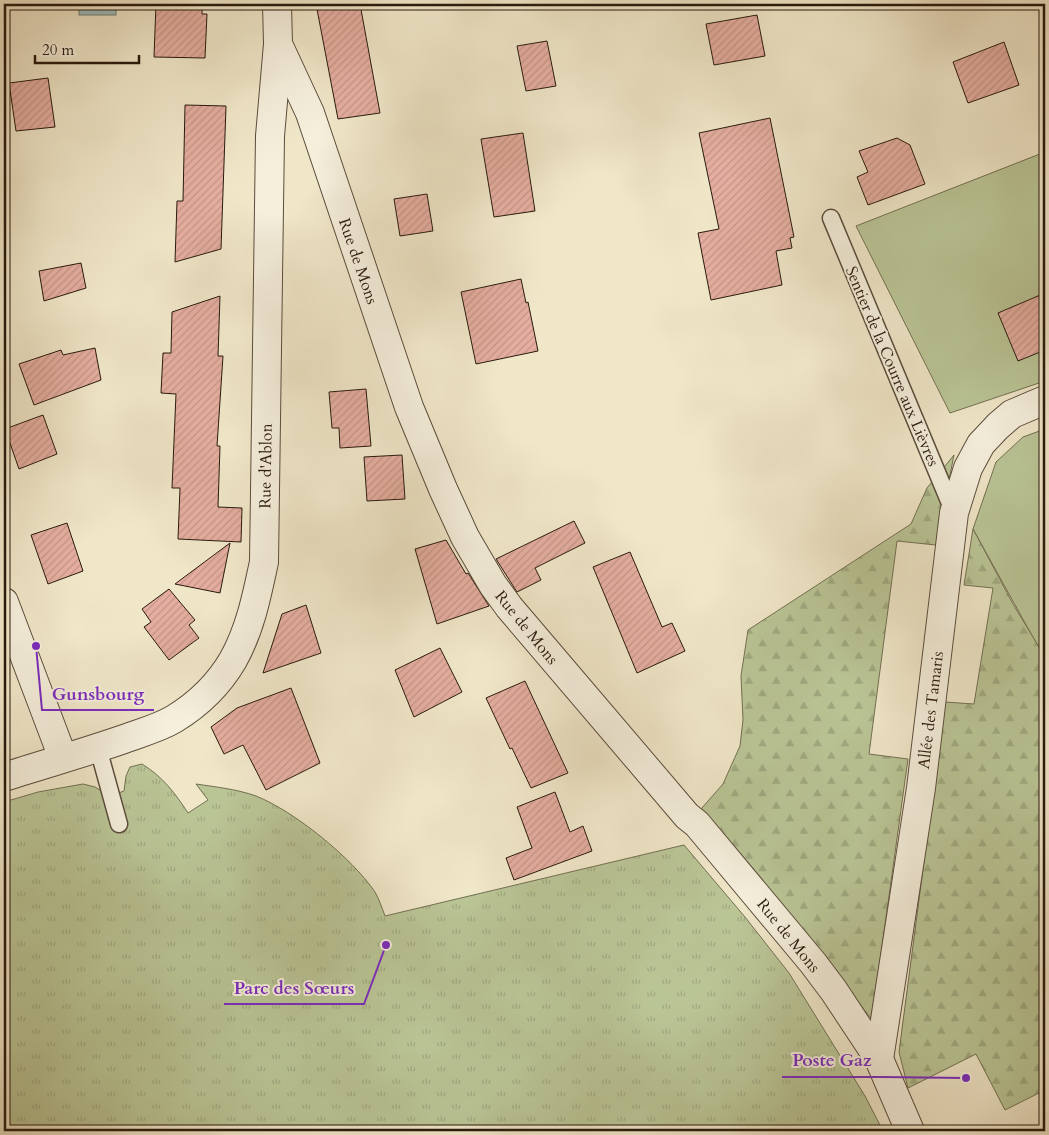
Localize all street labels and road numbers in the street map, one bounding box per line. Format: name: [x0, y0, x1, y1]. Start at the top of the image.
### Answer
street label: Rue de Mons: [333, 215, 383, 307]
street label: Sentier de la Courre aux Lièvres: [840, 263, 944, 470]
street label: Rue d'Ablon: [254, 423, 278, 509]
street label: Rue de Mons: [489, 586, 563, 669]
street label: Allée des Tamaris: [913, 650, 949, 770]
street label: Rue de Mons: [751, 894, 825, 977]

